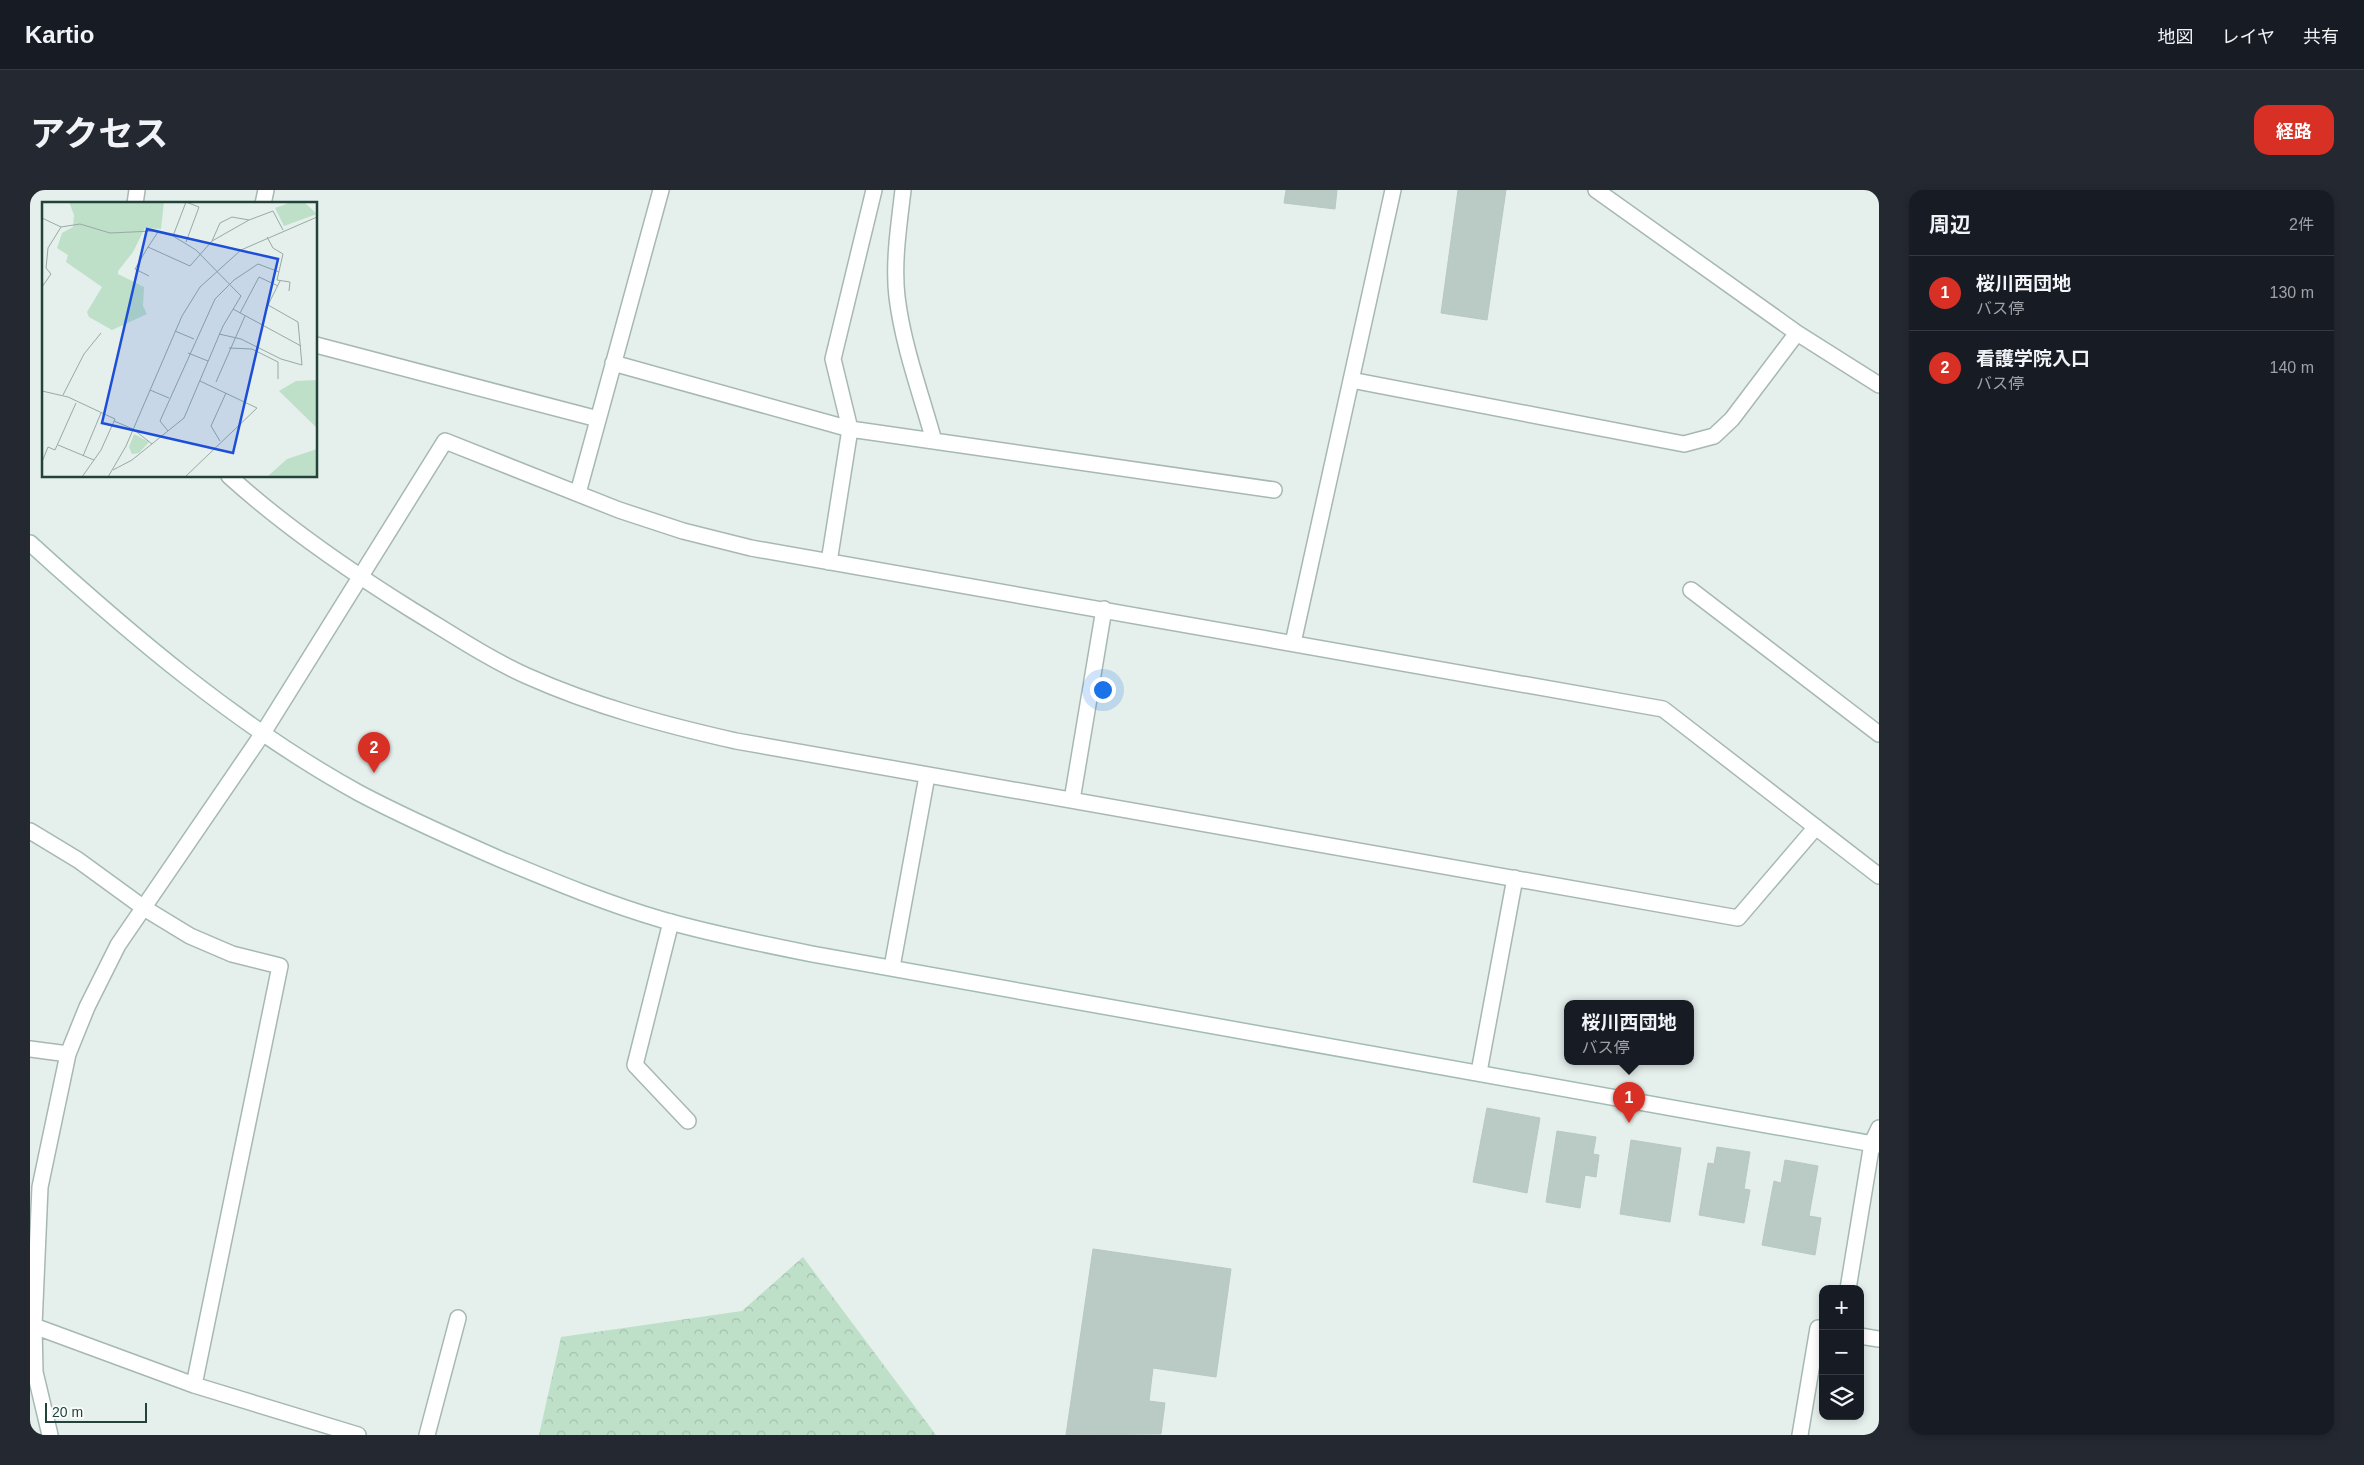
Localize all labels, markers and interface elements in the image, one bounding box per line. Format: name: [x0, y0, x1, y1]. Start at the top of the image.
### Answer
text: Kartio: [25, 21, 94, 48]
text: 地図: [2158, 27, 2194, 47]
text: レイヤ: [2222, 27, 2275, 47]
text: 共有: [2303, 27, 2339, 47]
button: 経路: [2254, 105, 2334, 155]
text: アクセス: [30, 114, 168, 153]
inset map: [42, 202, 318, 478]
text: 周辺: [1929, 213, 1971, 236]
text: 2件: [2289, 216, 2314, 233]
text: 桜川西団地: [1976, 273, 2071, 294]
text: 1: [1941, 284, 1949, 301]
text: 130 m: [2270, 284, 2314, 301]
text: バス停: [1976, 300, 2024, 317]
text: 看護学院入口: [1976, 348, 2090, 369]
text: 2: [1941, 359, 1949, 376]
text: 140 m: [2270, 359, 2314, 376]
text: バス停: [1976, 375, 2024, 392]
your location: [1090, 677, 1116, 703]
pin: 2: [358, 732, 390, 773]
popup: [1564, 1000, 1694, 1065]
text: 桜川西団地: [1581, 1012, 1677, 1033]
text: バス停: [1581, 1039, 1630, 1056]
pin: 1: [1613, 1082, 1645, 1123]
map controls: [1819, 1285, 1864, 1420]
button: +: [1819, 1285, 1864, 1330]
button: −: [1819, 1330, 1864, 1375]
button: layers: [1819, 1375, 1864, 1420]
scale bar: [45, 1400, 148, 1423]
text: 20 m: [52, 1404, 83, 1420]

